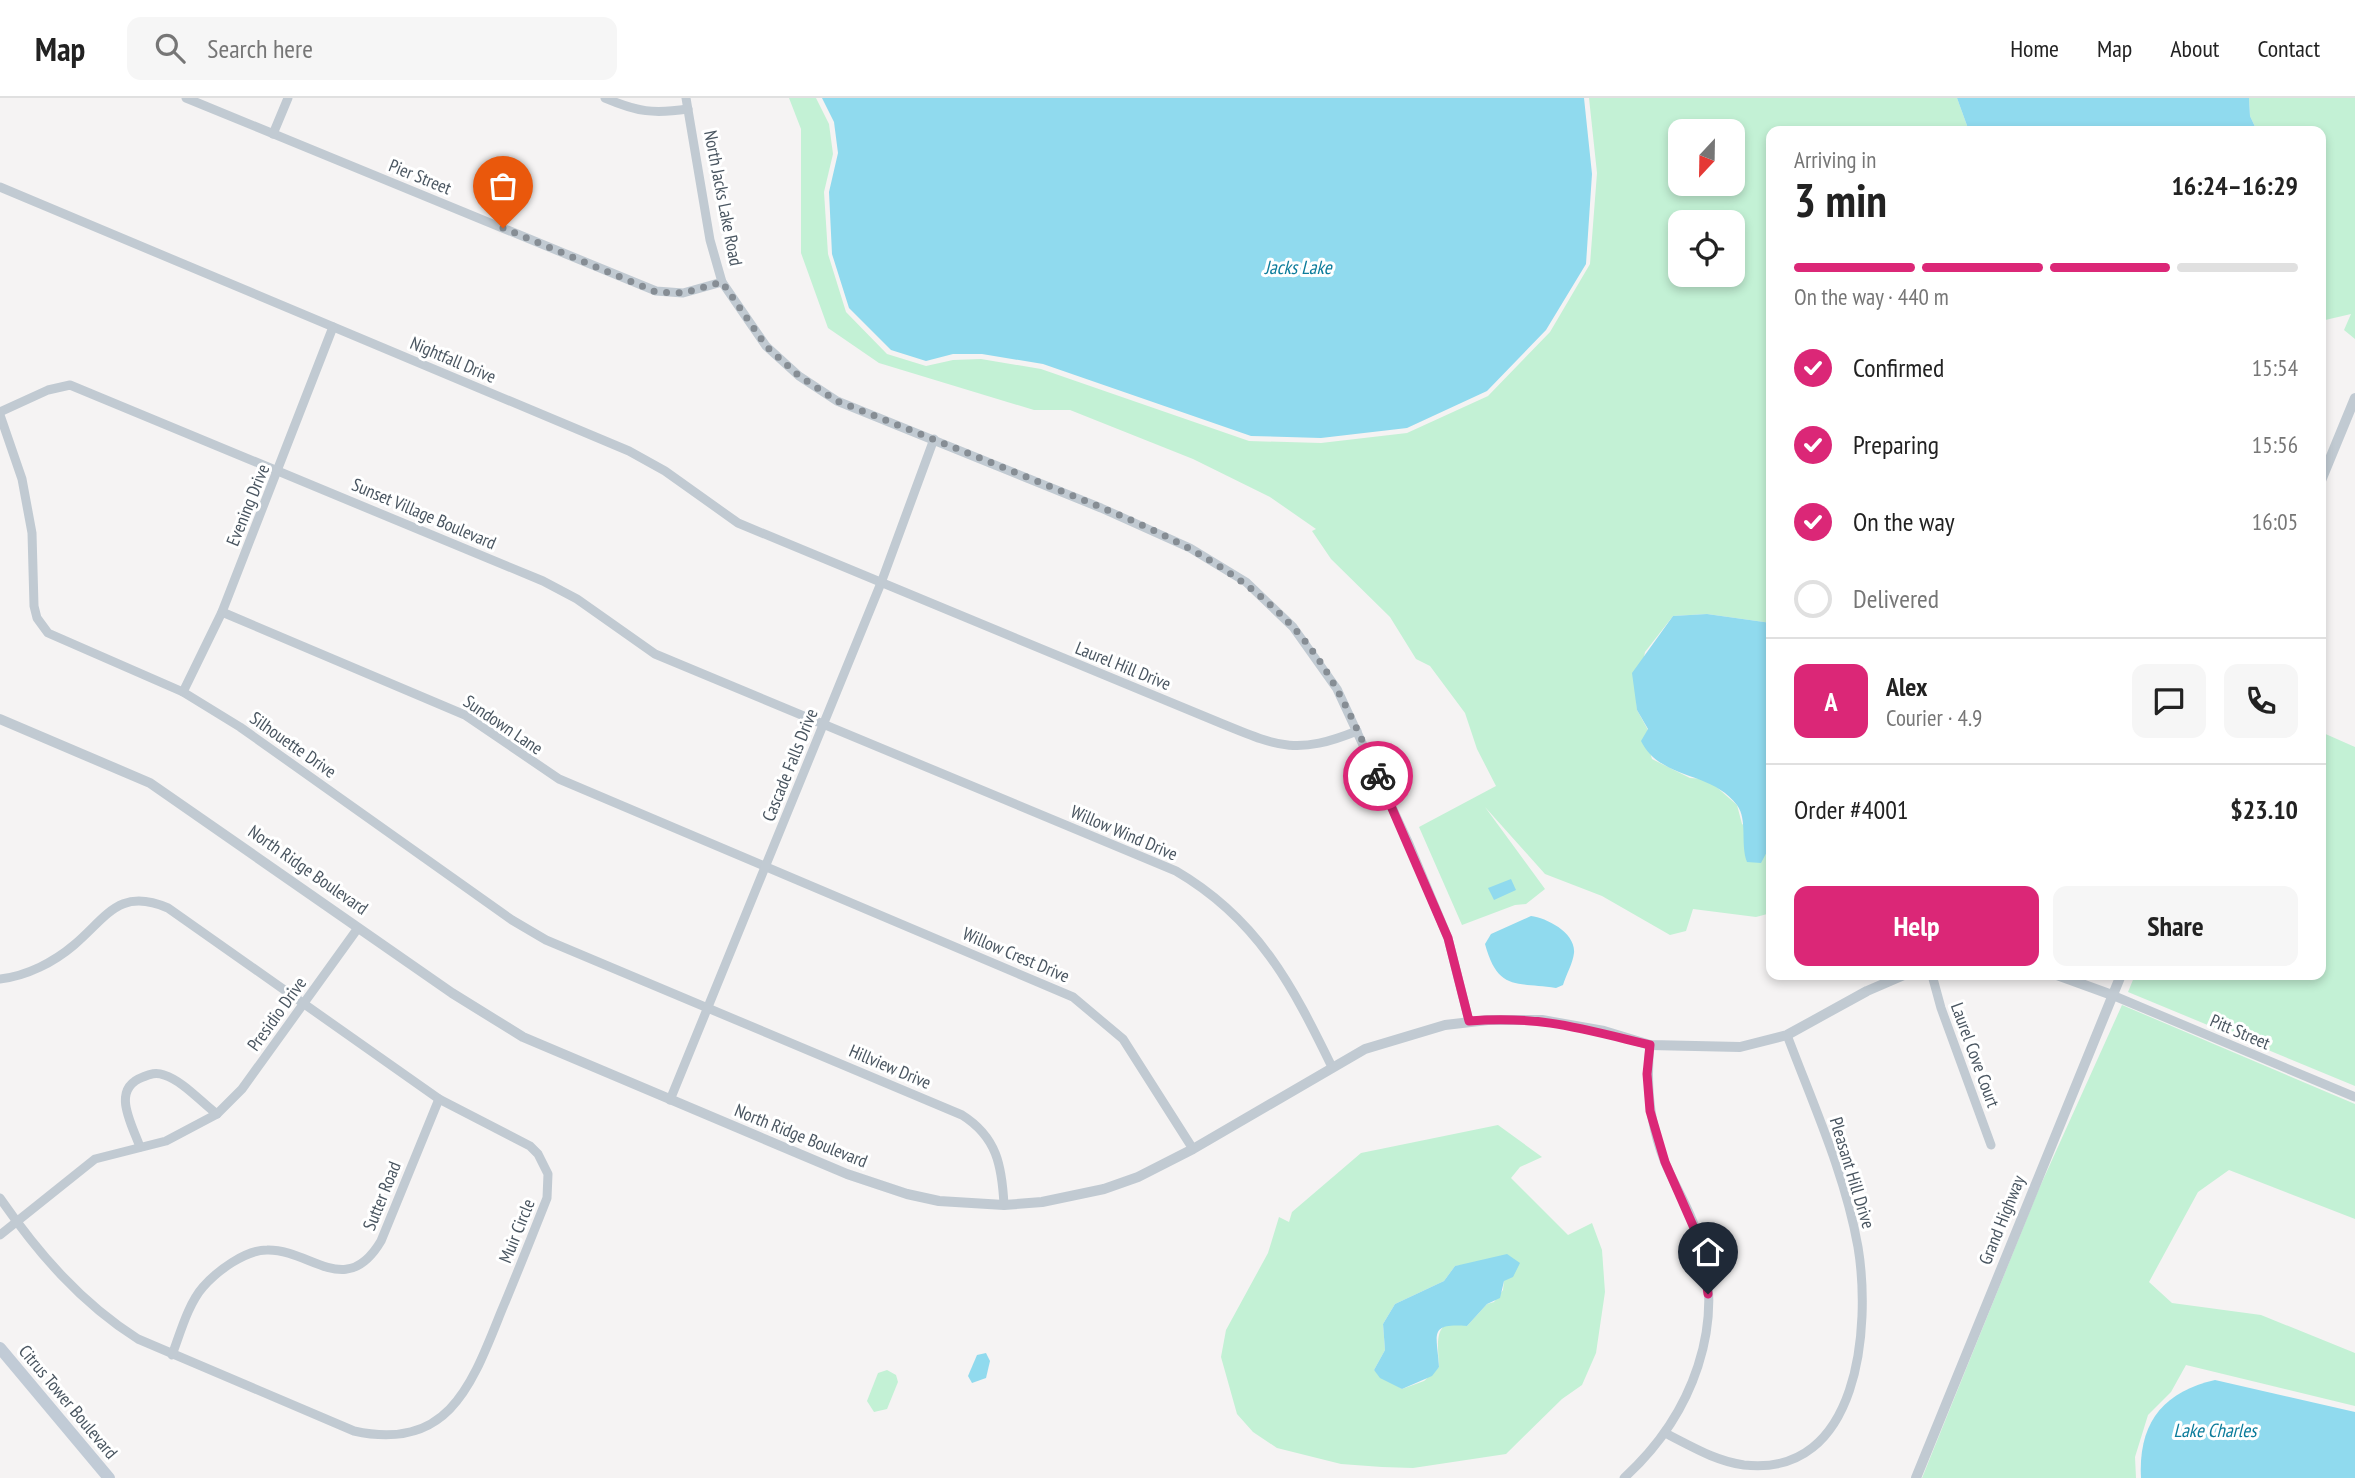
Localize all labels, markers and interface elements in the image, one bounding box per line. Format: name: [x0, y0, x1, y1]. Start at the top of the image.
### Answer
search box: [127, 17, 617, 80]
text: Map: [35, 27, 85, 70]
icon: search: [151, 29, 189, 67]
text: Search here: [207, 32, 313, 65]
text: Home: [2010, 33, 2059, 64]
text: Map: [2097, 33, 2132, 64]
text: About: [2170, 33, 2219, 64]
text: Contact: [2257, 33, 2320, 64]
north arrow: [1668, 119, 1745, 196]
map controls: [1668, 119, 1745, 287]
street label: North Jacks Lake Road: [699, 128, 748, 268]
text: Arriving in: [1794, 145, 1876, 174]
street label: Pier Street: [386, 154, 455, 199]
pin: [473, 156, 533, 228]
icon: bag: [484, 167, 522, 205]
text: 16:24–16:29: [2171, 169, 2298, 202]
text: 3 min: [1794, 170, 1887, 230]
button: locate: [1668, 210, 1745, 287]
water label: Jacks Lake: [1263, 255, 1333, 279]
text: On the way · 440 m: [1794, 282, 1949, 311]
street label: Nightfall Drive: [407, 331, 500, 388]
icon: check: [1794, 349, 1832, 387]
text: Confirmed: [1853, 351, 1944, 384]
text: 15:54: [2252, 353, 2298, 382]
icon: check: [1794, 426, 1832, 464]
text: Preparing: [1853, 428, 1939, 461]
text: 15:56: [2252, 430, 2298, 459]
street label: Evening Drive: [221, 461, 274, 549]
street label: Sunset Village Boulevard: [349, 473, 500, 554]
icon: check: [1794, 503, 1832, 541]
text: On the way: [1853, 505, 1955, 538]
text: 16:05: [2252, 507, 2298, 536]
text: Delivered: [1853, 582, 1939, 615]
street label: Laurel Hill Drive: [1072, 636, 1174, 695]
button: chat: [2132, 664, 2206, 738]
button: phone: [2224, 664, 2298, 738]
text: Alex: [1886, 670, 1927, 703]
text: A: [1824, 685, 1838, 718]
street label: Sundown Lane: [459, 690, 547, 760]
text: Courier · 4.9: [1886, 703, 1982, 732]
street label: Cascade Falls Drive: [756, 705, 823, 825]
street label: Silhouette Drive: [246, 706, 341, 783]
courier: [1343, 741, 1413, 811]
icon: bike: [1359, 757, 1397, 795]
text: Order #4001: [1794, 793, 1909, 826]
text: $23.10: [2230, 793, 2298, 826]
street label: Willow Wind Drive: [1067, 800, 1181, 865]
street label: North Ridge Boulevard: [244, 820, 373, 920]
button: Help: [1794, 886, 2039, 966]
button: Share: [2053, 886, 2298, 966]
street label: Willow Crest Drive: [959, 922, 1073, 987]
street label: Presidio Drive: [242, 972, 311, 1055]
street label: Laurel Cove Court: [1946, 999, 2005, 1110]
street label: Pitt Street: [2207, 1009, 2274, 1054]
street label: Hillview Drive: [846, 1039, 935, 1094]
street label: North Ridge Boulevard: [731, 1098, 871, 1173]
street label: Pleasant Hill Drive: [1825, 1114, 1880, 1231]
street label: Sutter Road: [357, 1158, 406, 1234]
street label: Grand Highway: [1973, 1172, 2030, 1268]
street label: Muir Circle: [493, 1195, 540, 1266]
pin: [1678, 1222, 1738, 1294]
icon: home: [1689, 1233, 1727, 1271]
street label: Citrus Tower Boulevard: [14, 1340, 123, 1463]
water label: Lake Charles: [2174, 1418, 2258, 1442]

